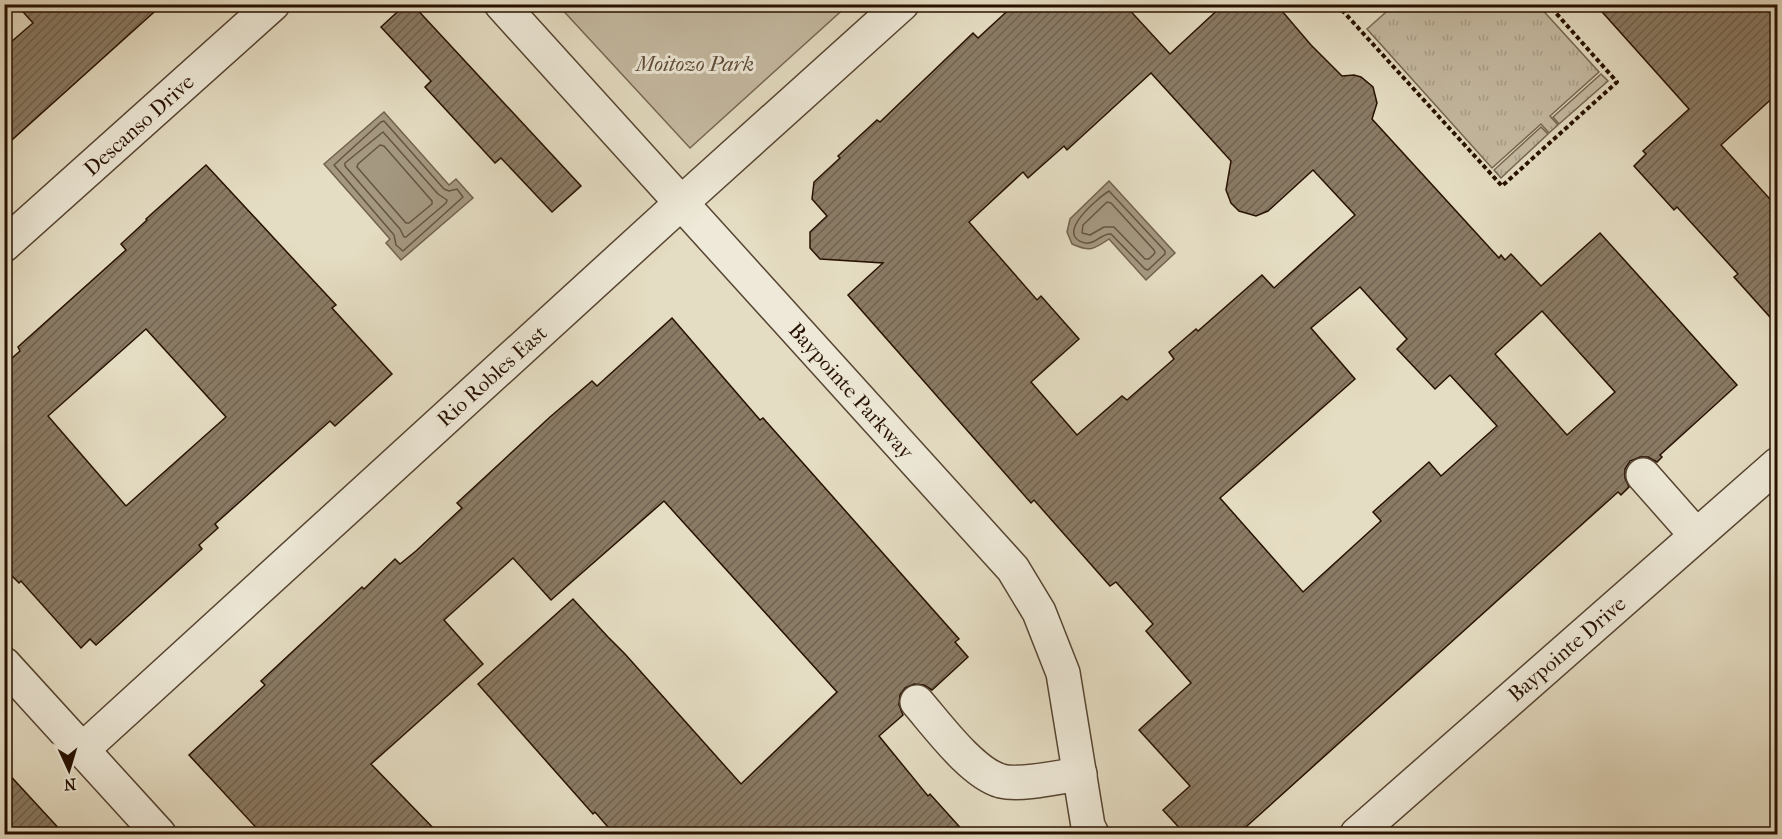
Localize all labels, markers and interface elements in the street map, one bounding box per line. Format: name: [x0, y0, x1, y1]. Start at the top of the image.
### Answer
park label: Moitozo Park: [634, 52, 754, 76]
street label: Descanso Drive: [79, 69, 199, 181]
street label: Baypointe Parkway: [784, 318, 919, 464]
street label: Rio Robles East: [432, 320, 552, 431]
street label: Baypointe Drive: [1503, 591, 1631, 707]
north arrow: [39, 740, 99, 800]
text: N: [62, 775, 77, 794]

